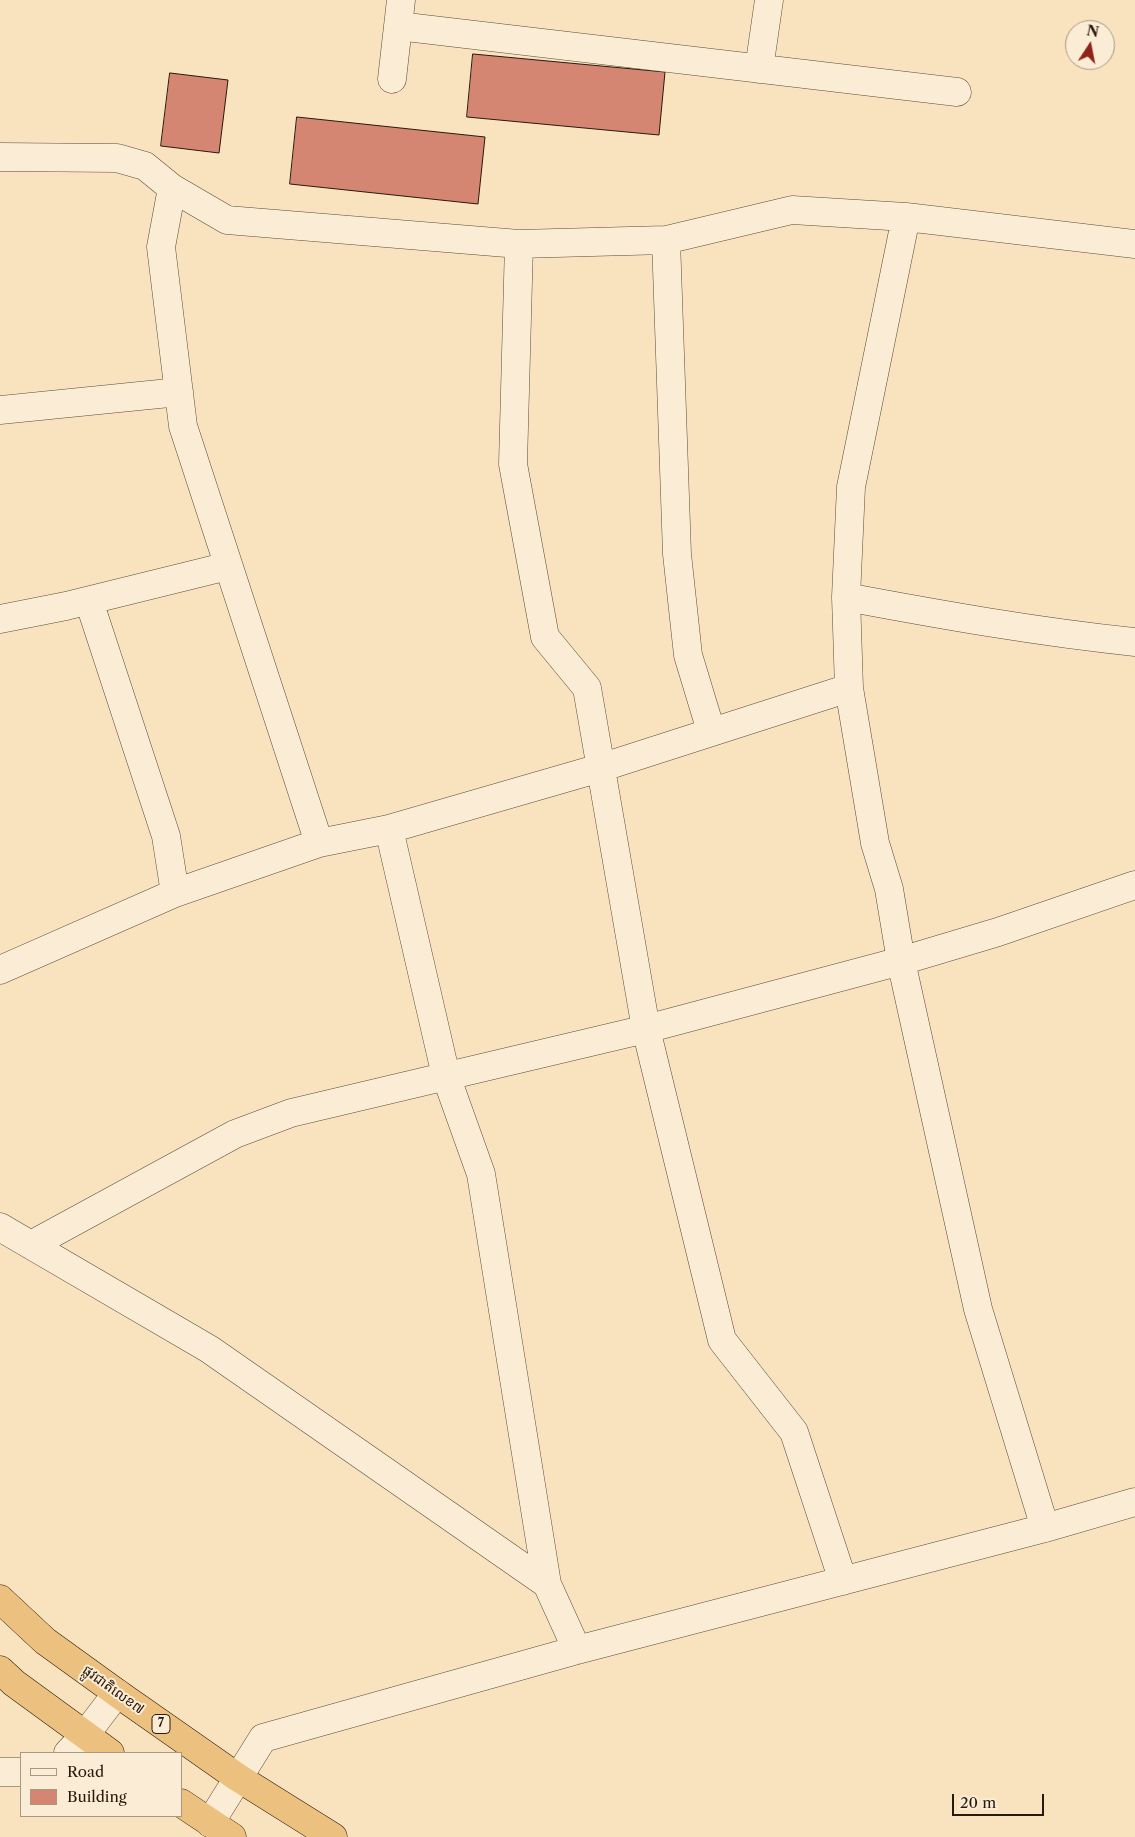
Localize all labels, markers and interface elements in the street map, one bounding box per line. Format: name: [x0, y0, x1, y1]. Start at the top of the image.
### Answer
north arrow: [1065, 20, 1115, 70]
text: N: [1085, 21, 1100, 41]
street label: ផ្លូវជាតិលេខ៧: [79, 1662, 147, 1718]
road number: 7: [152, 1715, 170, 1734]
legend: [20, 1752, 182, 1817]
text: Road: [67, 1762, 104, 1781]
scale bar: [955, 1784, 1048, 1816]
text: Building: [67, 1787, 127, 1806]
text: 20 m: [960, 1793, 996, 1812]

